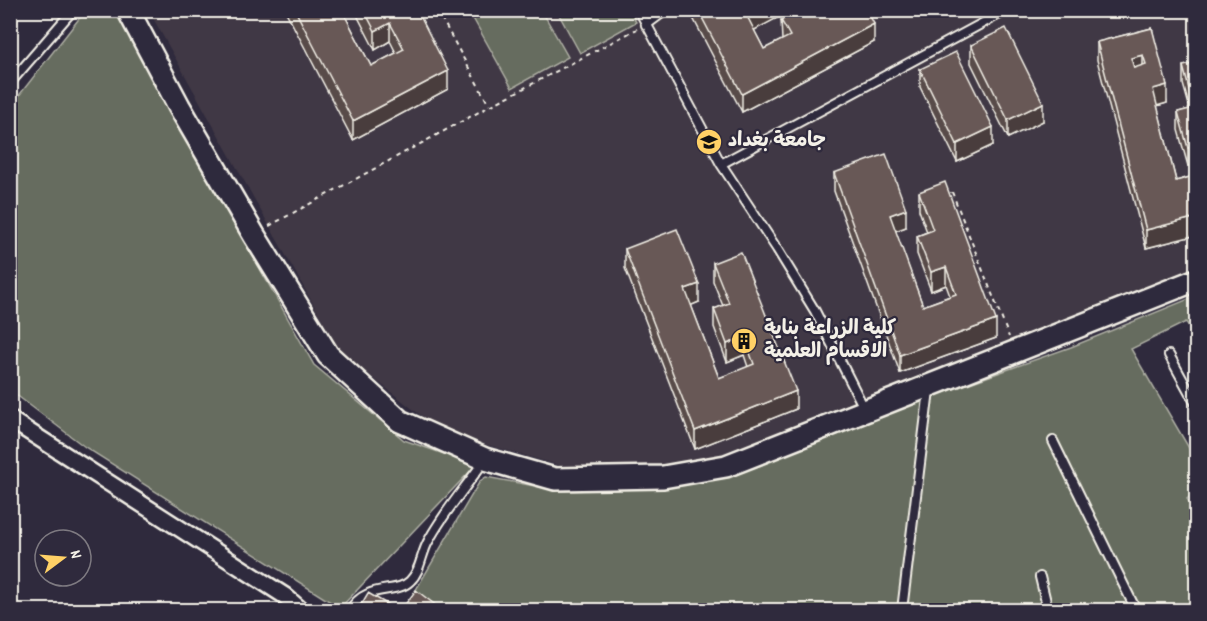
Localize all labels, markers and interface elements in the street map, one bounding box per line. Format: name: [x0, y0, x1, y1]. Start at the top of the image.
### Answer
school or university icon: جامعة بغداد: [694, 127, 724, 157]
place label: جامعة بغداد: [728, 128, 826, 156]
place label: كلية الزراعة بناية الاقسام العلمية: [764, 316, 896, 367]
building icon: كلية الزراعة بناية الاقسام العلمية: [729, 326, 759, 356]
north arrow: [33, 528, 93, 588]
text: N: [63, 548, 87, 562]

